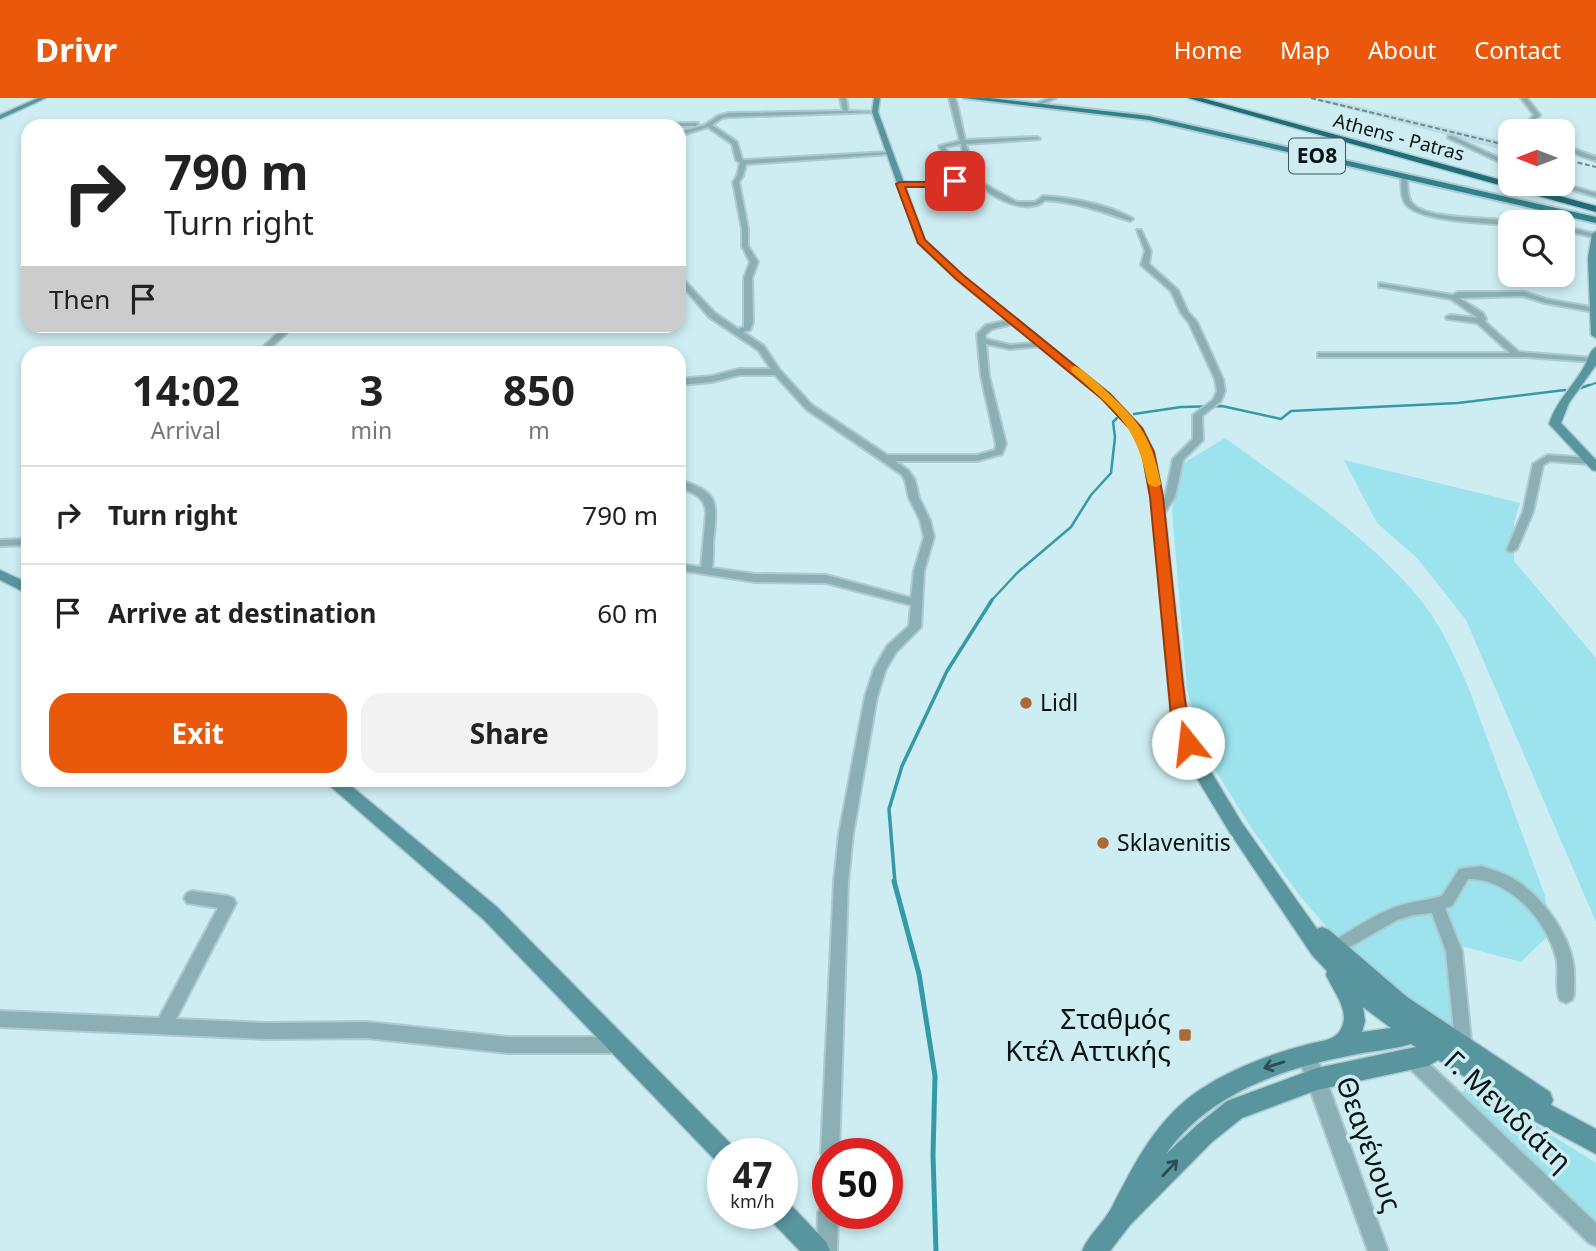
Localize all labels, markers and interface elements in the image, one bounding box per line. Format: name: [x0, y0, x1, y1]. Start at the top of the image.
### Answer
text: Drivr: [35, 27, 117, 72]
text: Home: [1174, 33, 1242, 66]
text: Map: [1280, 33, 1330, 66]
text: About: [1368, 33, 1436, 66]
text: Contact: [1474, 33, 1561, 66]
street label: Athens - Patras: [1331, 107, 1467, 167]
north arrow: [1498, 119, 1575, 196]
map controls: [1498, 119, 1575, 287]
text: 790 m: [164, 138, 309, 204]
road number: ΕΟ8: [1289, 139, 1345, 174]
icon: right: [49, 147, 140, 238]
pin: [925, 151, 985, 211]
icon: arrive: [936, 162, 974, 200]
text: Turn right: [164, 201, 314, 244]
button: search: [1498, 210, 1575, 287]
icon: arrive: [124, 280, 162, 318]
text: Then: [49, 281, 110, 317]
text: 14:02: [132, 361, 240, 418]
text: 3: [359, 361, 383, 418]
text: 850: [503, 361, 575, 418]
text: Arrival: [151, 414, 221, 446]
text: min: [351, 414, 392, 446]
text: m: [528, 414, 550, 446]
icon: right: [49, 496, 87, 534]
text: Turn right: [108, 497, 238, 533]
text: 790 m: [582, 497, 658, 533]
icon: arrive: [49, 594, 87, 632]
text: Arrive at destination: [108, 595, 377, 631]
text: 60 m: [597, 595, 658, 631]
place label: Lidl: [1040, 686, 1078, 718]
button: Exit: [49, 693, 347, 773]
button: Share: [361, 693, 658, 773]
marker: Lidl: [1018, 695, 1034, 711]
position arrow: [1151, 706, 1225, 780]
place label: Sklavenitis: [1117, 826, 1231, 858]
marker: Sklavenitis: [1095, 835, 1111, 851]
place label: Σταθμός Κτέλ Αττικής: [1005, 999, 1171, 1069]
marker: Σταθμός Κτέλ Αττικής: [1177, 1027, 1193, 1043]
street label: Γ. Μενιδιάτη: [1437, 1041, 1581, 1179]
one-way arrow: [1263, 1060, 1285, 1073]
street label: Θεαγένους: [1328, 1071, 1412, 1216]
speed limit sign: 50: [812, 1138, 903, 1229]
text: 47: [732, 1151, 773, 1198]
one-way arrow: [1162, 1159, 1178, 1177]
text: km/h: [730, 1189, 775, 1213]

